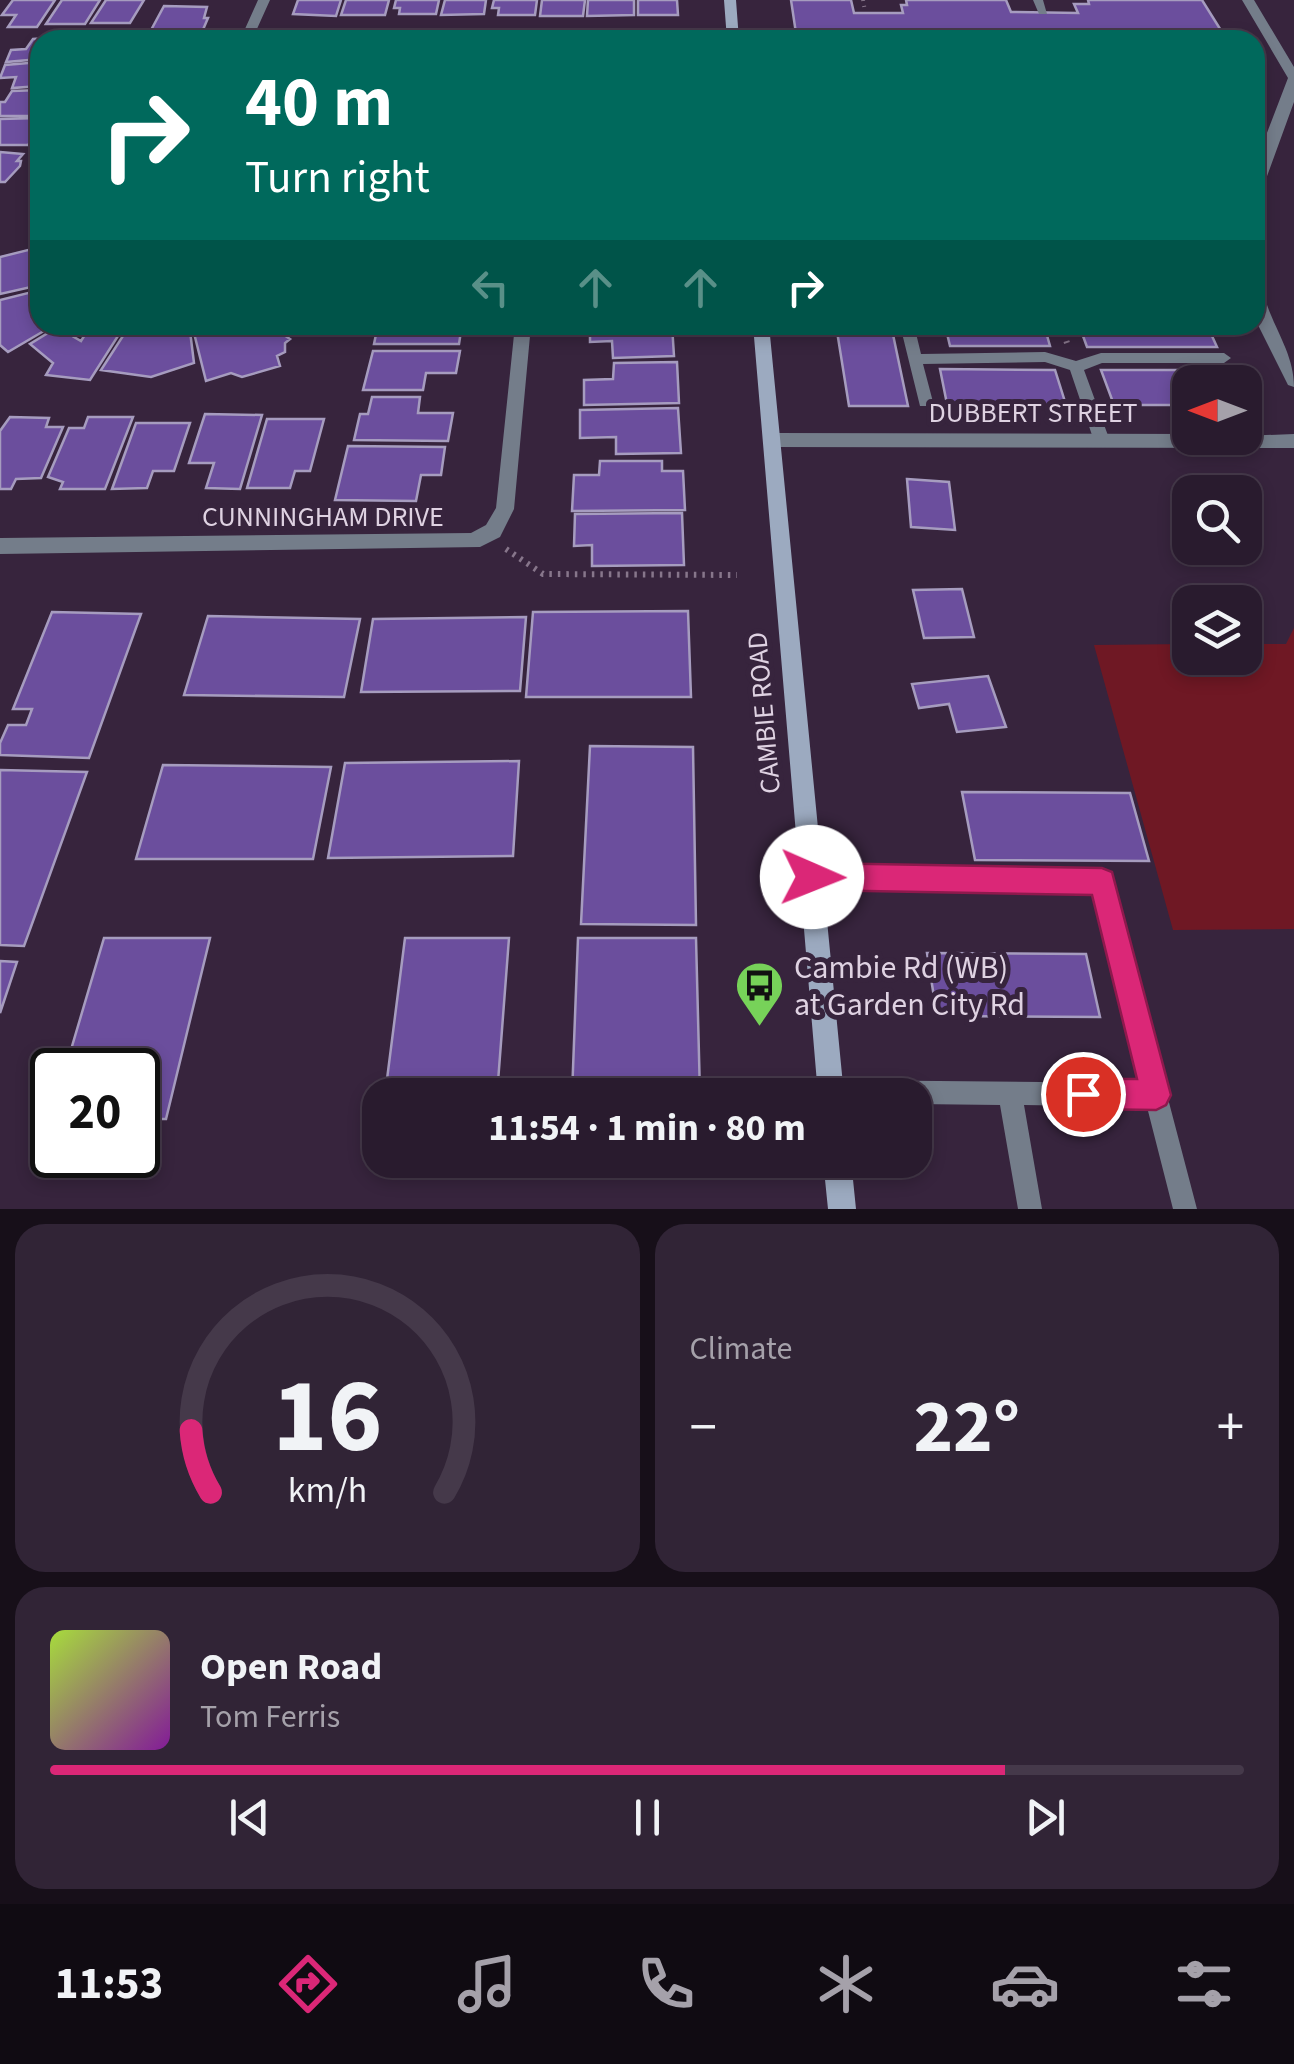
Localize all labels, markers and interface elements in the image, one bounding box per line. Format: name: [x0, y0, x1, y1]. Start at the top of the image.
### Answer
text: 40 m: [245, 53, 393, 153]
icon: right: [80, 70, 210, 200]
text: Turn right: [245, 146, 430, 210]
icon: left: [463, 260, 518, 315]
icon: ahead: [568, 260, 623, 315]
icon: ahead: [673, 260, 728, 315]
icon: right: [778, 260, 833, 315]
north arrow: [1172, 365, 1262, 455]
map controls: [1172, 365, 1262, 675]
street label: DUBBERT STREET: [929, 393, 1137, 433]
button: search: [1172, 475, 1262, 565]
street label: CUNNINGHAM DRIVE: [202, 497, 444, 537]
button: layers: [1172, 585, 1262, 675]
street label: CAMBIE ROAD: [737, 630, 791, 796]
position arrow: [760, 825, 864, 929]
place label: Cambie Rd (WB) at Garden City Rd: [794, 945, 1025, 1028]
bus stop icon: Cambie Rd (WB) at Garden City Rd: [733, 960, 785, 1028]
speed limit sign: 20: [30, 1048, 160, 1178]
pin: [1041, 1052, 1126, 1137]
icon: arrive: [1056, 1067, 1111, 1122]
text: 11:54 · 1 min · 80 m: [488, 1101, 806, 1155]
text: Climate: [690, 1326, 792, 1372]
text: 16: [272, 1344, 382, 1492]
text: 22°: [913, 1374, 1020, 1481]
text: −: [690, 1389, 717, 1467]
text: +: [1217, 1389, 1244, 1467]
text: km/h: [288, 1465, 367, 1516]
text: Open Road: [200, 1640, 382, 1694]
text: Tom Ferris: [200, 1694, 340, 1740]
icon: previous: [222, 1790, 277, 1845]
icon: pause: [620, 1790, 675, 1845]
icon: next: [1018, 1790, 1073, 1845]
icon: directions: [273, 1949, 343, 2019]
icon: music: [452, 1949, 522, 2019]
icon: phone: [631, 1949, 701, 2019]
icon: climate: [811, 1949, 881, 2019]
icon: car: [990, 1949, 1060, 2019]
icon: filters: [1169, 1949, 1239, 2019]
text: 11:53: [55, 1952, 163, 2016]

